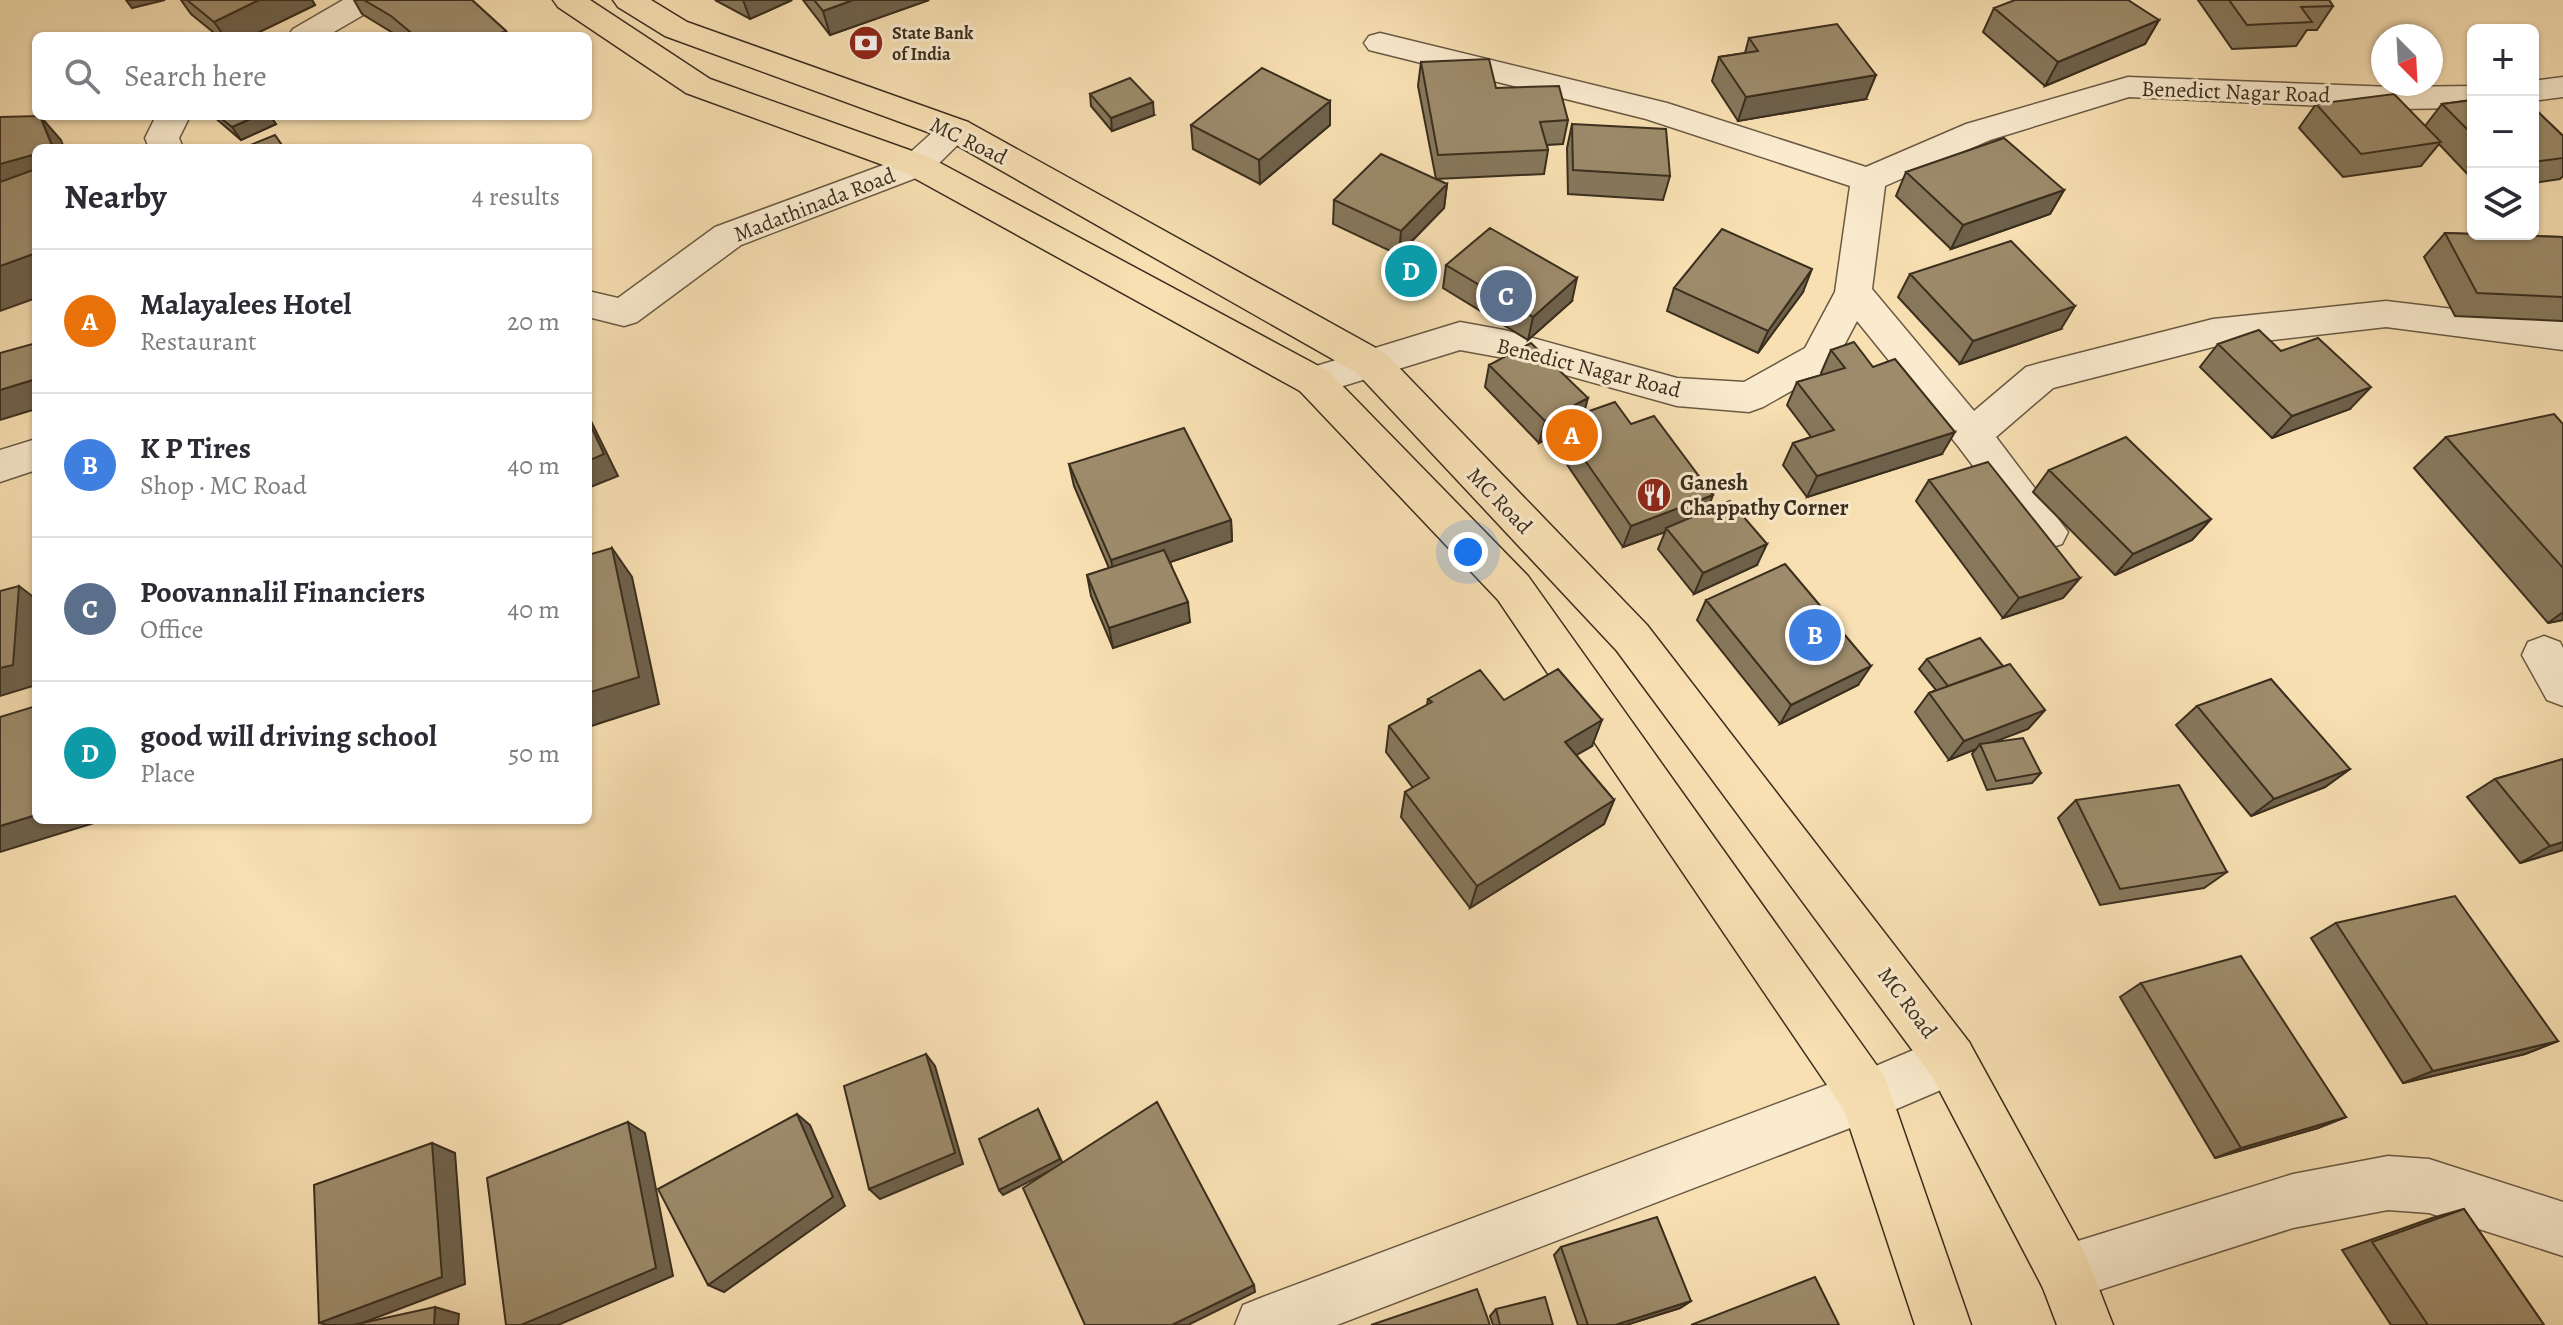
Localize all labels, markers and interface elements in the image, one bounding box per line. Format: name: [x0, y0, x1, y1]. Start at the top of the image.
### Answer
place label: State Bank of India: [892, 21, 974, 66]
bank icon: State Bank of India: [847, 24, 885, 62]
north arrow: [2371, 24, 2443, 96]
map controls: [2467, 24, 2539, 240]
button: +: [2467, 24, 2539, 96]
search box: [32, 32, 592, 120]
icon: search: [60, 54, 104, 98]
text: Search here: [124, 56, 267, 96]
street label: Benedict Nagar Road: [2141, 74, 2331, 110]
button: −: [2467, 96, 2539, 168]
street label: MC Road: [925, 109, 1012, 173]
street label: Madathinada Road: [729, 160, 899, 249]
button: layers: [2467, 168, 2539, 240]
text: Nearby: [64, 173, 167, 220]
text: 4 results: [472, 179, 560, 214]
pin: D: [1385, 241, 1437, 301]
pin: C: [1480, 266, 1532, 326]
text: Malayalees Hotel: [140, 284, 351, 324]
text: A: [82, 304, 98, 339]
text: 20 m: [507, 304, 560, 339]
text: Restaurant: [140, 324, 257, 359]
street label: Benedict Nagar Road: [1494, 331, 1684, 405]
pin: A: [1546, 405, 1598, 465]
text: K P Tires: [140, 428, 251, 468]
text: B: [82, 448, 98, 483]
text: 40 m: [508, 448, 560, 483]
street label: MC Road: [1460, 461, 1539, 541]
text: Shop · MC Road: [140, 468, 307, 503]
place label: Ganesh Chappathy Corner: [1680, 468, 1849, 523]
restaurant icon: Ganesh Chappathy Corner: [1635, 476, 1673, 514]
your location: [1448, 532, 1488, 572]
text: Poovannalil Financiers: [140, 572, 425, 612]
text: C: [82, 592, 98, 627]
text: 40 m: [508, 592, 560, 627]
pin: B: [1789, 605, 1841, 665]
text: Office: [140, 612, 203, 647]
text: good will driving school: [140, 716, 437, 756]
text: D: [81, 736, 99, 771]
text: 50 m: [508, 736, 560, 771]
text: Place: [140, 756, 195, 791]
street label: MC Road: [1870, 961, 1944, 1045]

